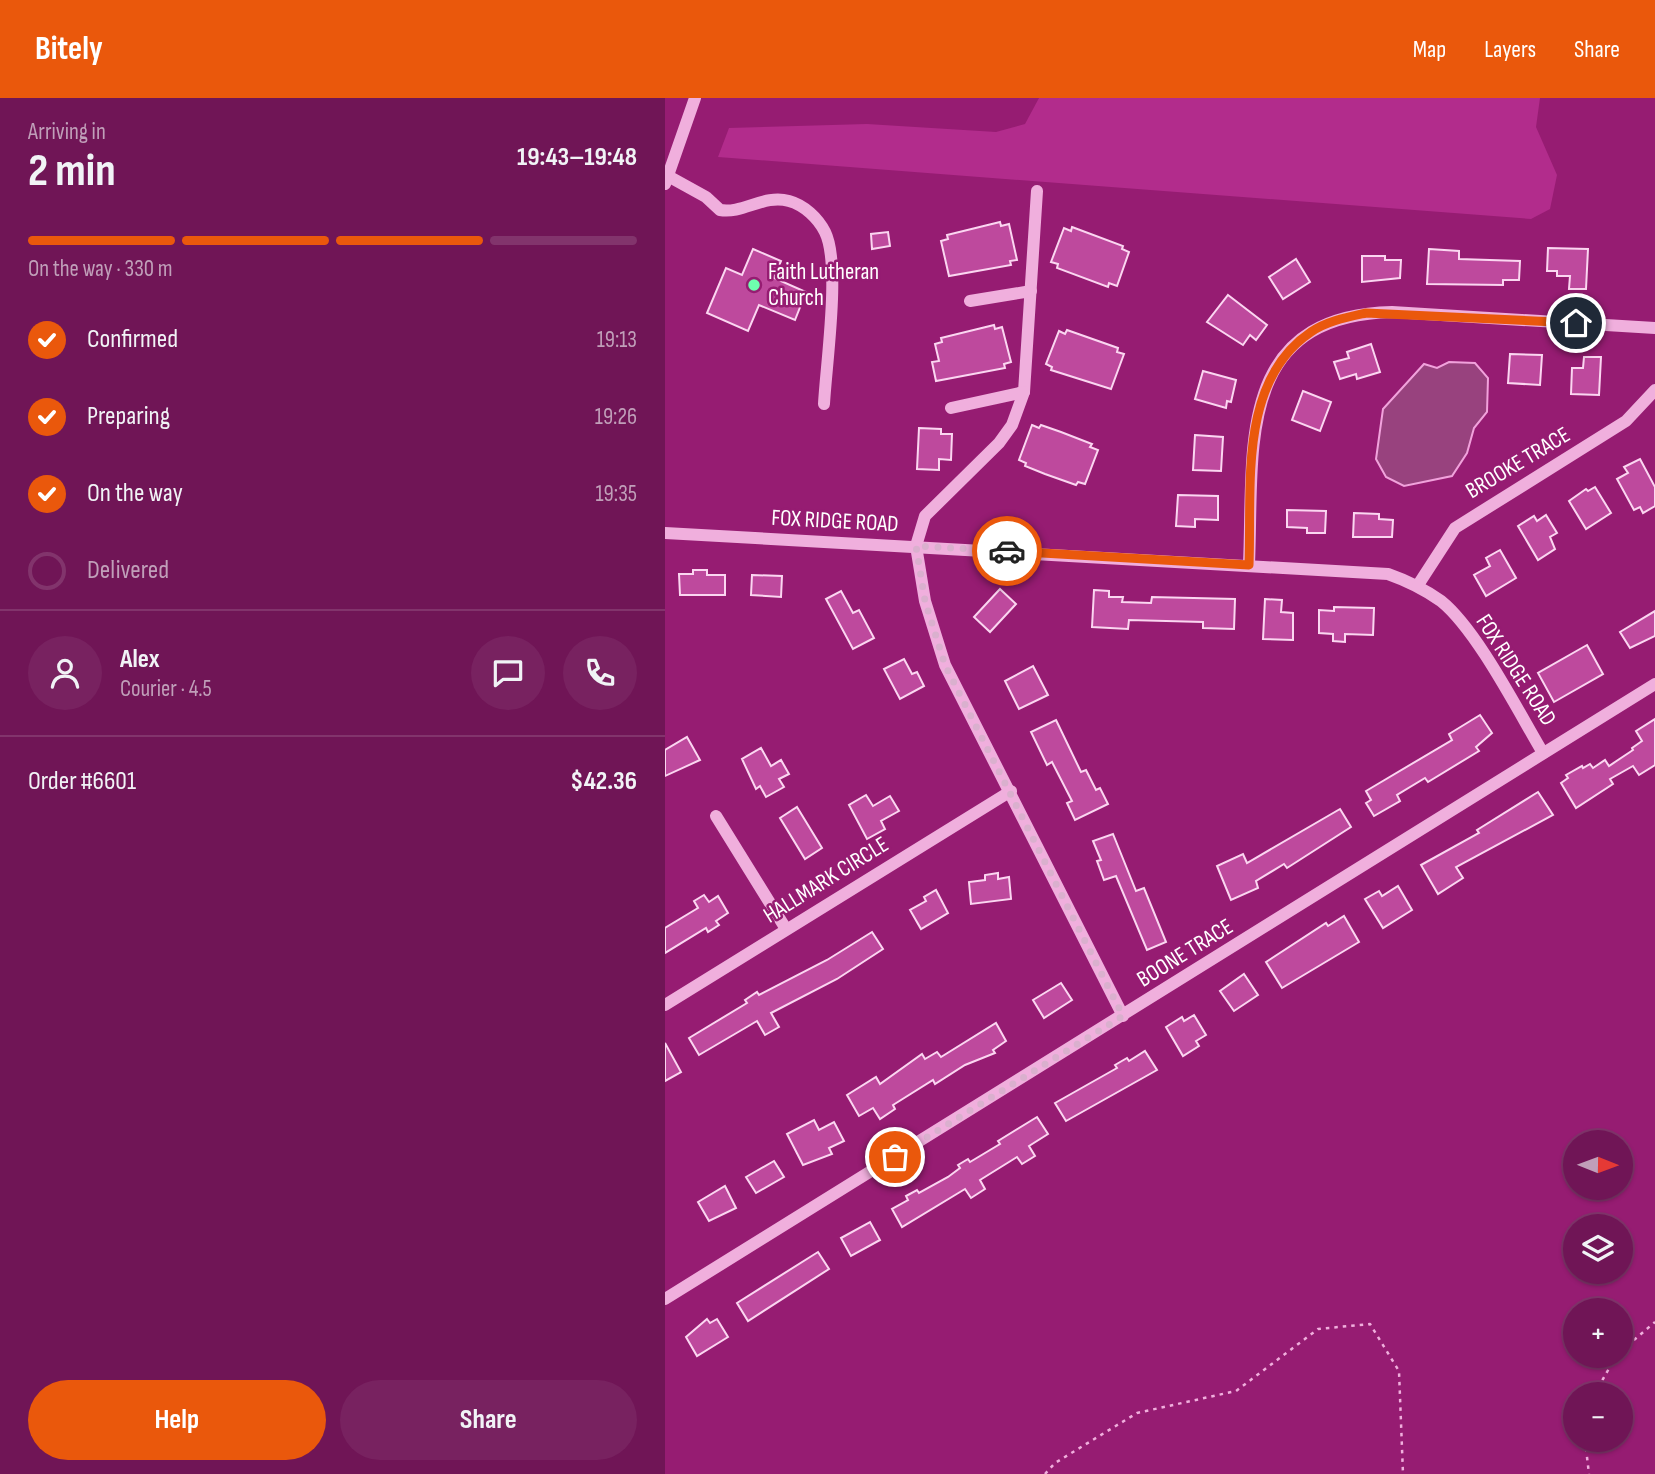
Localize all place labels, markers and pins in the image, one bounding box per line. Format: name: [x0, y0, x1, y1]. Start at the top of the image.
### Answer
place label: Faith Lutheran Church: [768, 258, 879, 312]
marker: Faith Lutheran Church: [746, 277, 762, 293]
pin: [1546, 293, 1606, 353]
pin: [865, 1127, 925, 1187]

